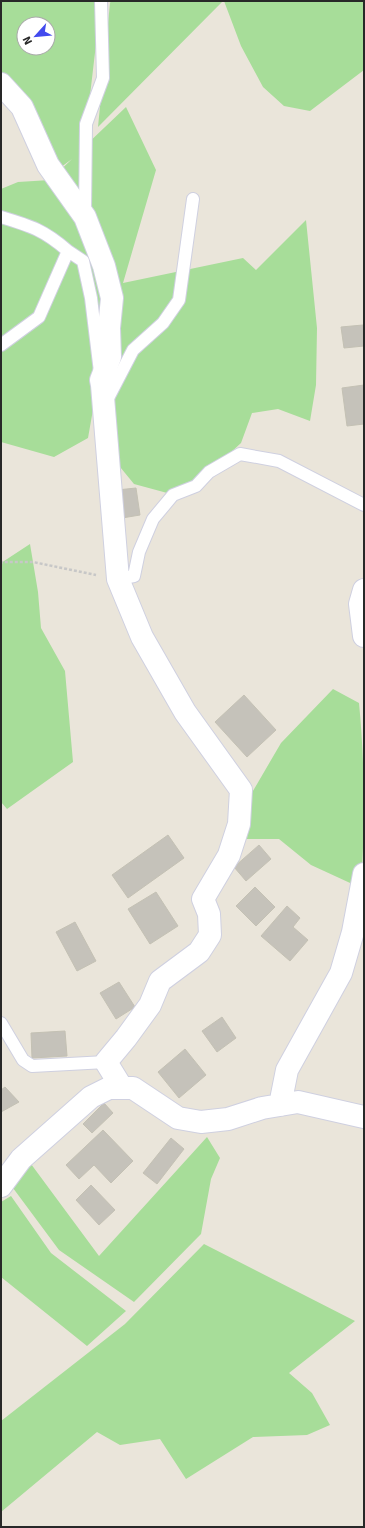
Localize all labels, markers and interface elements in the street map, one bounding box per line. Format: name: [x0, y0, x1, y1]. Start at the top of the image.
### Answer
north arrow: [16, 16, 56, 56]
text: N: [20, 34, 35, 47]

